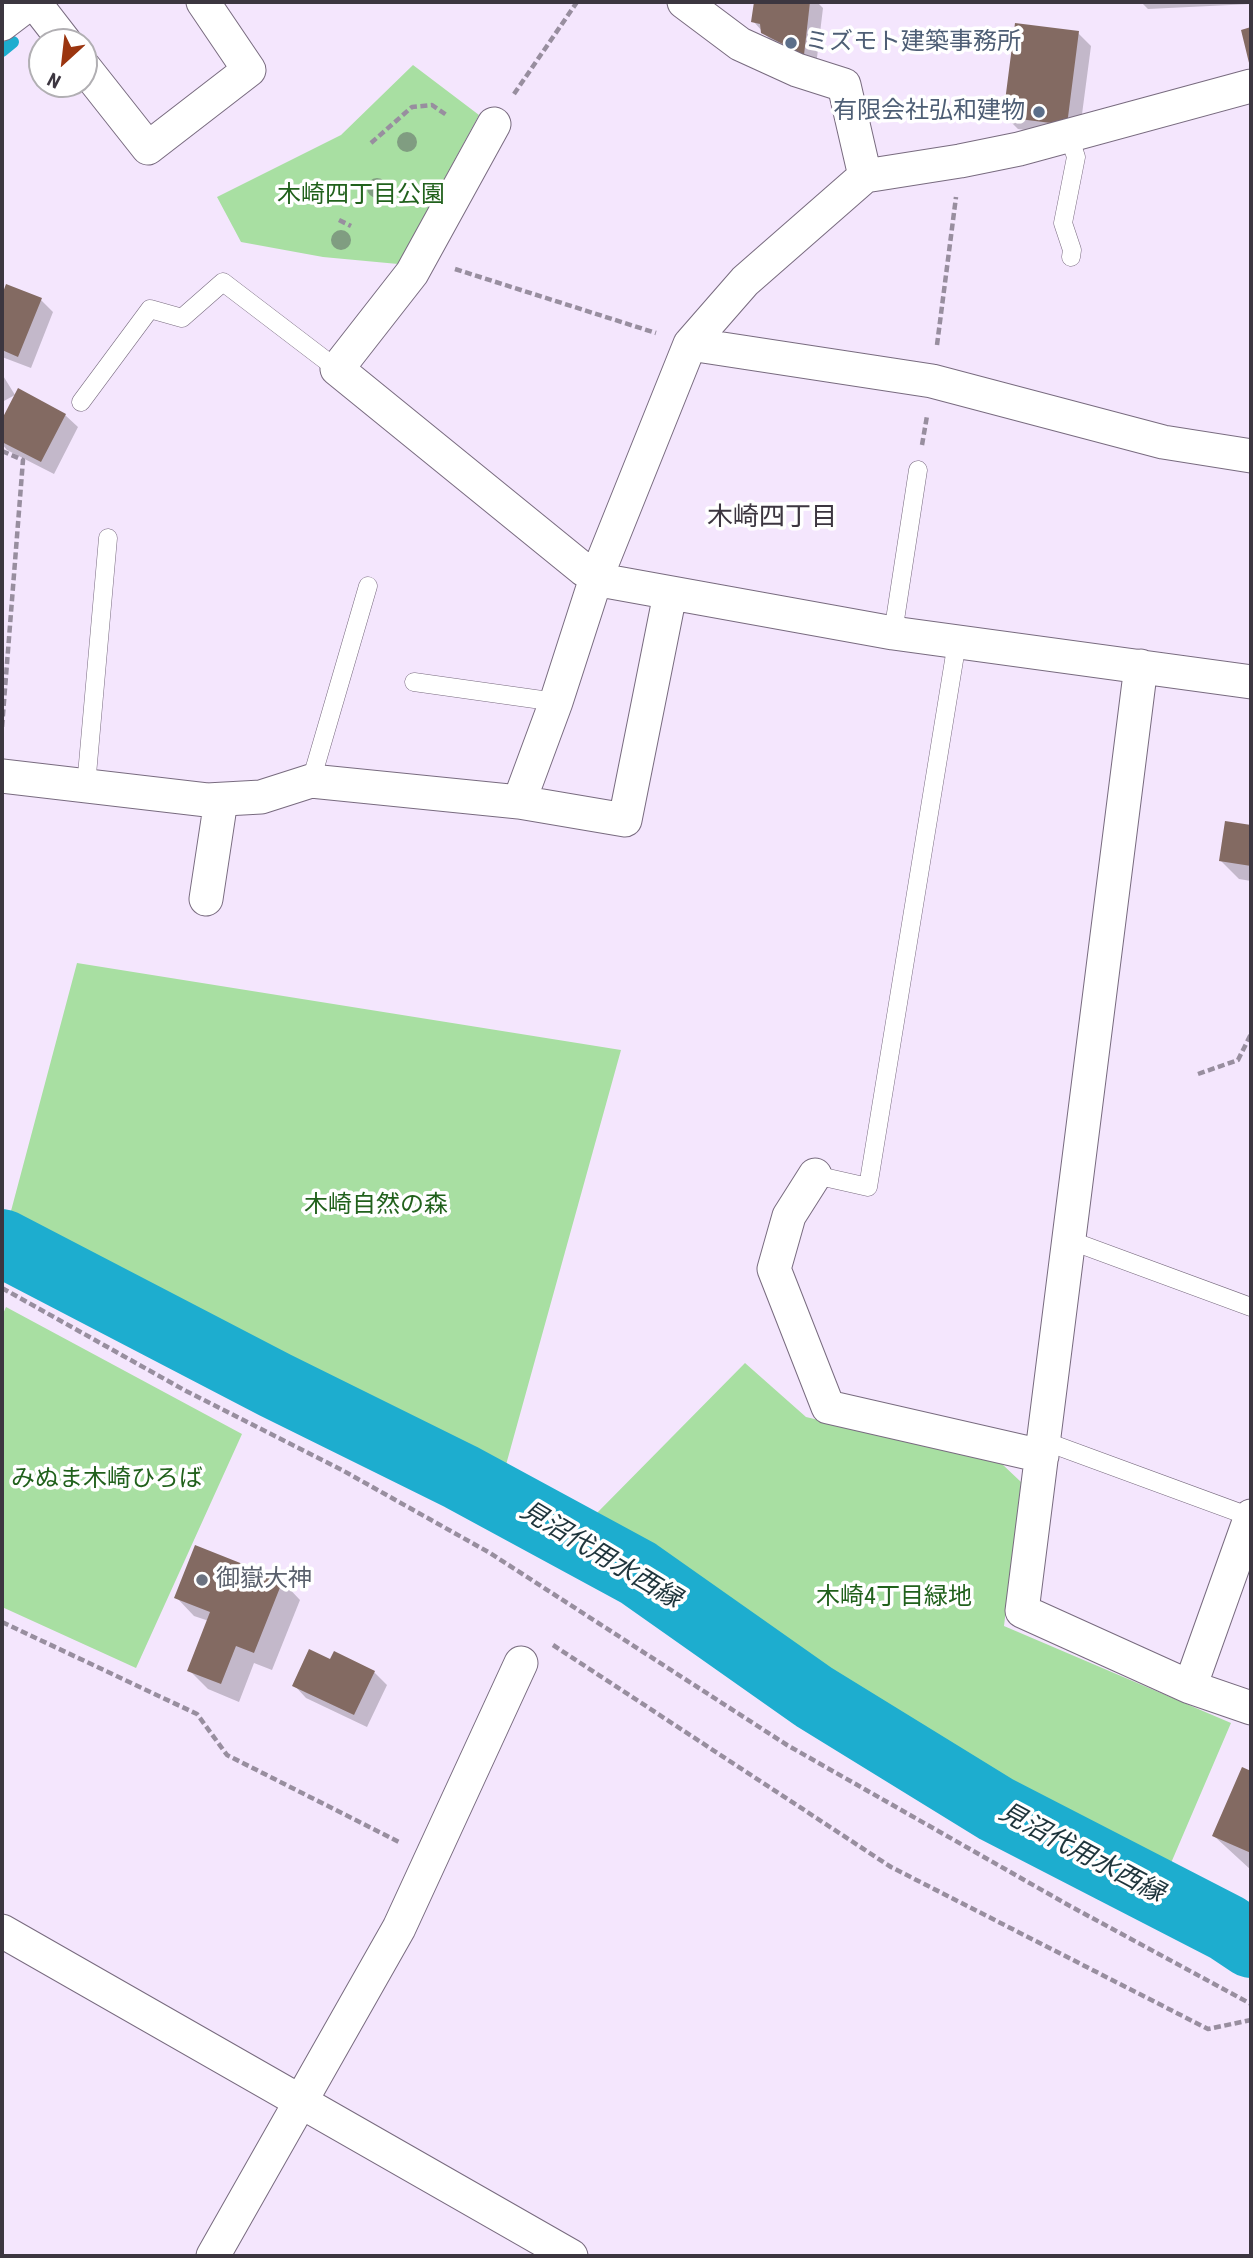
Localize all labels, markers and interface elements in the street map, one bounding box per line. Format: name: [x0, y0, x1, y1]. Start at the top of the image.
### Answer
north arrow: [28, 28, 98, 98]
place label: ミズモト建築事務所: [805, 29, 1021, 57]
marker: ミズモト建築事務所: [783, 35, 799, 51]
text: N: [44, 67, 65, 93]
place label: 有限会社弘和建物: [833, 98, 1025, 126]
marker: 有限会社弘和建物: [1031, 104, 1047, 120]
park label: 木崎四丁目公園: [277, 182, 445, 210]
district label: 木崎四丁目: [707, 502, 837, 534]
park label: 木崎自然の森: [304, 1192, 448, 1220]
park label: みぬま木崎ひろば: [11, 1466, 203, 1494]
water label: 見沼代用水西縁: [514, 1496, 686, 1616]
place label: 御嶽大神: [216, 1566, 312, 1594]
marker: 御嶽大神: [194, 1572, 210, 1588]
park label: 木崎4丁目緑地: [816, 1584, 972, 1612]
water label: 見沼代用水西縁: [993, 1798, 1169, 1910]

